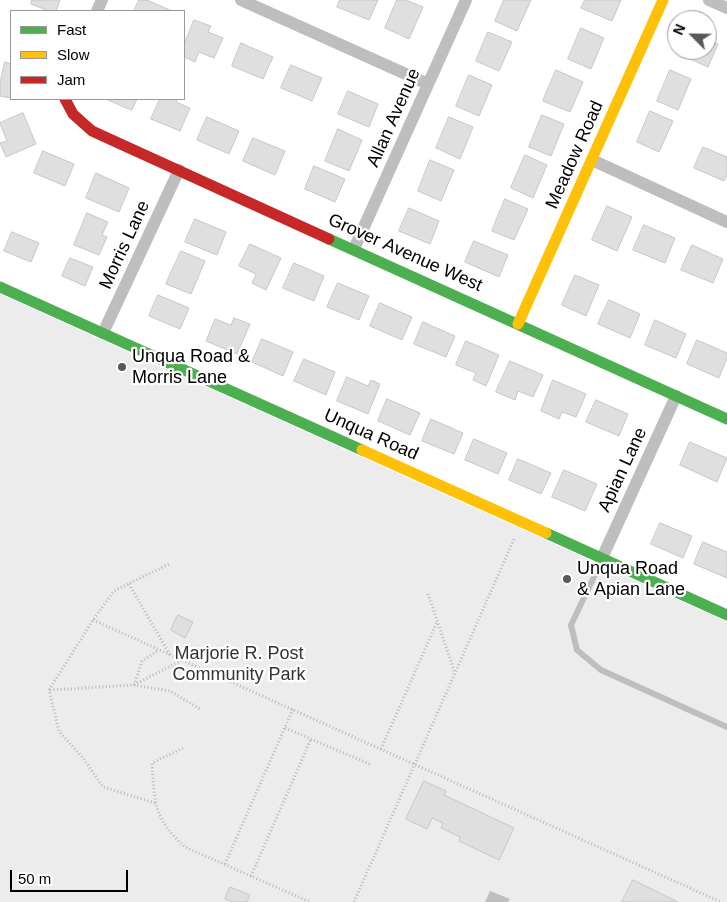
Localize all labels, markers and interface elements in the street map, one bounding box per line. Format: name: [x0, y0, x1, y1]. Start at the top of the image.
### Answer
legend: [10, 10, 185, 100]
north arrow: [667, 10, 717, 60]
text: Fast: [57, 21, 86, 38]
text: N: [670, 22, 688, 37]
text: Slow: [57, 46, 90, 63]
street label: Allan Avenue: [363, 65, 425, 171]
text: Jam: [57, 71, 85, 88]
street label: Meadow Road: [542, 98, 608, 212]
street label: Morris Lane: [95, 197, 155, 293]
street label: Grover Avenue West: [325, 209, 485, 297]
place label: Unqua Road & Morris Lane: [132, 346, 250, 388]
marker: Unqua Road & Morris Lane: [116, 361, 128, 373]
street label: Unqua Road: [320, 405, 422, 465]
street label: Apian Lane: [594, 424, 652, 516]
place label: Unqua Road & Apian Lane: [577, 558, 685, 600]
marker: Unqua Road & Apian Lane: [561, 573, 573, 585]
park label: Marjorie R. Post Community Park: [172, 643, 306, 686]
scale bar: [12, 860, 130, 892]
text: 50 m: [18, 870, 51, 887]

